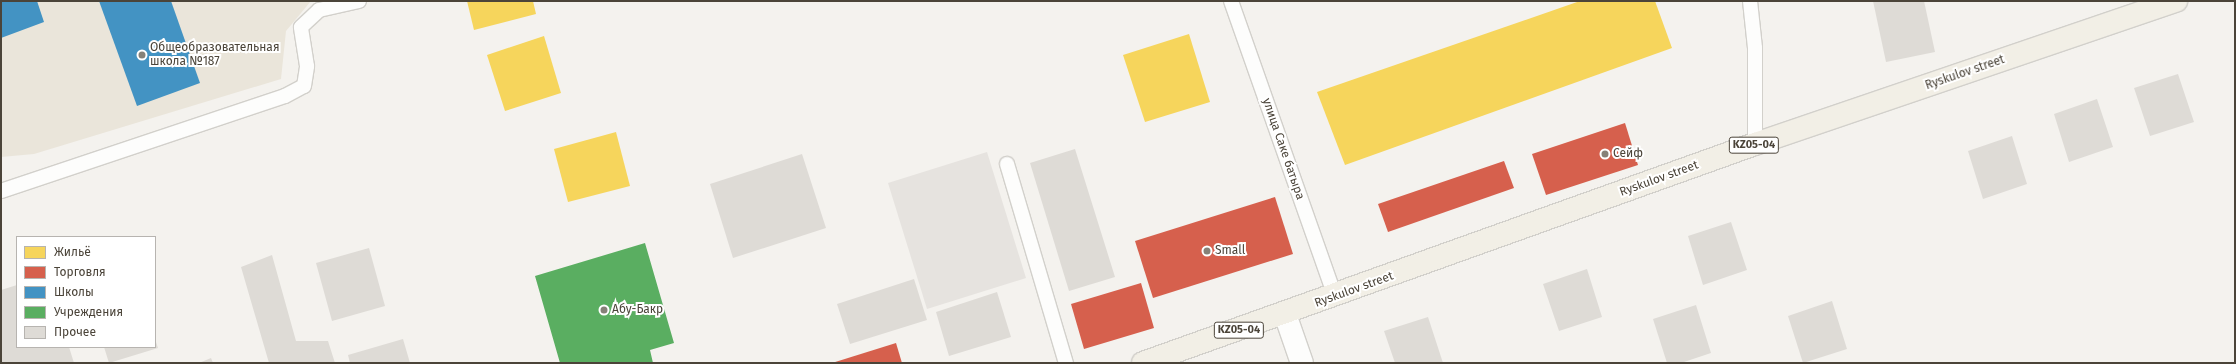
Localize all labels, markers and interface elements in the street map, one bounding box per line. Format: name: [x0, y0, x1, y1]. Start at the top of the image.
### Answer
place label: Общеобразовательная школа №187: [150, 41, 280, 69]
marker: Общеобразовательная школа №187: [137, 50, 147, 60]
street label: Ryskulov street: [1923, 53, 2007, 93]
street label: улица Саке батыра: [1259, 96, 1307, 202]
road number: KZ05-04: [1728, 136, 1780, 154]
place label: Сейф: [1613, 147, 1643, 161]
marker: Сейф: [1600, 149, 1610, 159]
street label: Ryskulov street: [1618, 158, 1700, 200]
legend: [16, 236, 156, 348]
place label: Small: [1215, 244, 1245, 258]
text: Жильё: [54, 245, 91, 259]
marker: Small: [1202, 246, 1212, 256]
text: Торговля: [54, 265, 106, 279]
street label: Ryskulov street: [1313, 269, 1395, 311]
text: Школы: [54, 285, 94, 299]
place label: Абу-Бакр: [612, 303, 663, 317]
text: Учреждения: [54, 305, 123, 319]
marker: Абу-Бакр: [599, 305, 609, 315]
road number: KZ05-04: [1213, 321, 1265, 339]
text: Прочее: [54, 325, 96, 339]

